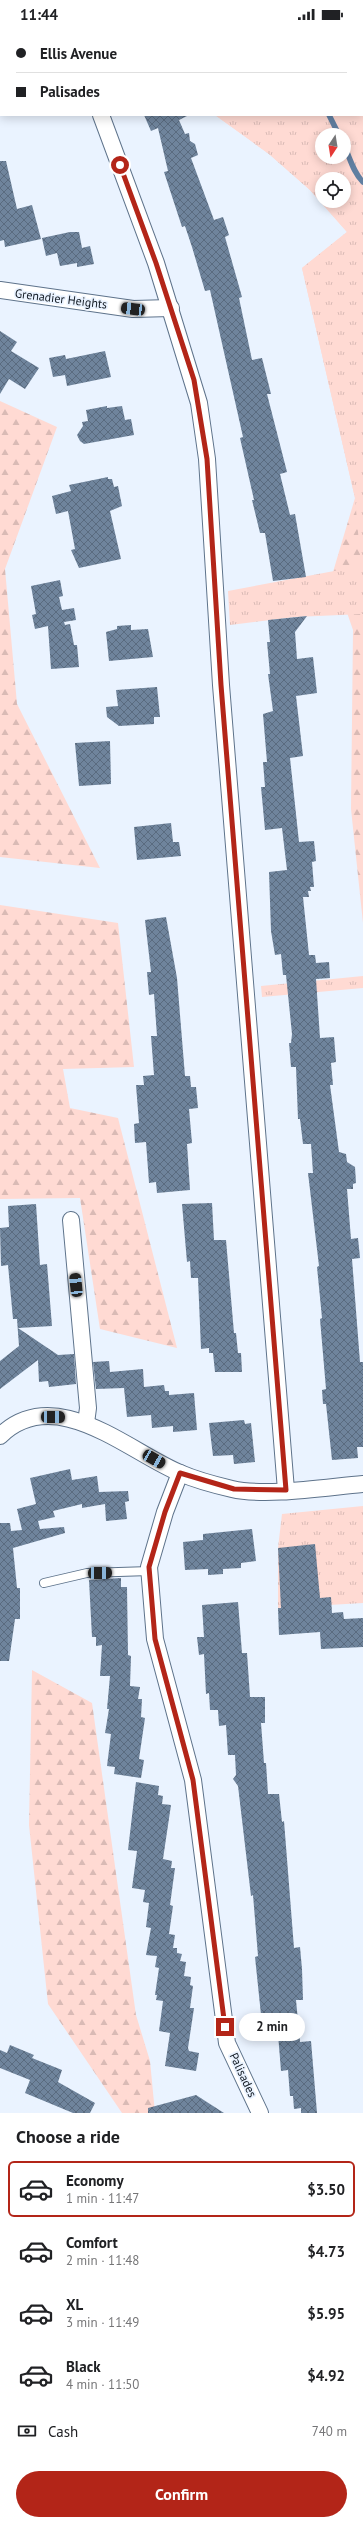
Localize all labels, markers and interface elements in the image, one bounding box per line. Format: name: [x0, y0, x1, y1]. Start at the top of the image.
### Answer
text: 11:44: [20, 5, 58, 24]
text: Ellis Avenue: [40, 44, 117, 63]
text: Palisades: [40, 82, 100, 101]
north arrow: [315, 128, 351, 164]
map controls: [315, 128, 351, 208]
route start: [111, 156, 129, 174]
button: locate: [315, 172, 351, 208]
street label: Grenadier Heights: [14, 285, 108, 312]
car: [120, 302, 146, 316]
car: [69, 1272, 83, 1298]
car: [41, 1411, 65, 1423]
car: [141, 1448, 167, 1470]
car: [88, 1567, 112, 1579]
callout: 2 min: [239, 2013, 305, 2041]
route end: [216, 2018, 234, 2036]
text: 2 min: [256, 2018, 288, 2035]
street label: Palisades: [227, 2050, 260, 2100]
text: Choose a ride: [16, 2125, 120, 2148]
icon: car: [18, 2171, 54, 2207]
text: Economy: [66, 2171, 124, 2190]
text: $3.50: [307, 2180, 345, 2199]
text: 1 min · 11:47: [66, 2190, 139, 2207]
icon: car: [18, 2233, 54, 2269]
text: Comfort: [66, 2233, 118, 2252]
text: $4.73: [307, 2242, 345, 2261]
text: 2 min · 11:48: [66, 2252, 139, 2269]
icon: car: [18, 2295, 54, 2331]
text: XL: [66, 2295, 83, 2314]
text: $5.95: [307, 2304, 345, 2323]
text: 3 min · 11:49: [66, 2314, 139, 2331]
icon: car: [18, 2357, 54, 2393]
text: Black: [66, 2357, 101, 2376]
text: $4.92: [307, 2366, 345, 2385]
text: 4 min · 11:50: [66, 2376, 139, 2393]
icon: cash: [16, 2420, 38, 2442]
text: Cash: [48, 2422, 78, 2441]
text: 740 m: [312, 2423, 347, 2440]
button: Confirm: [16, 2471, 347, 2517]

